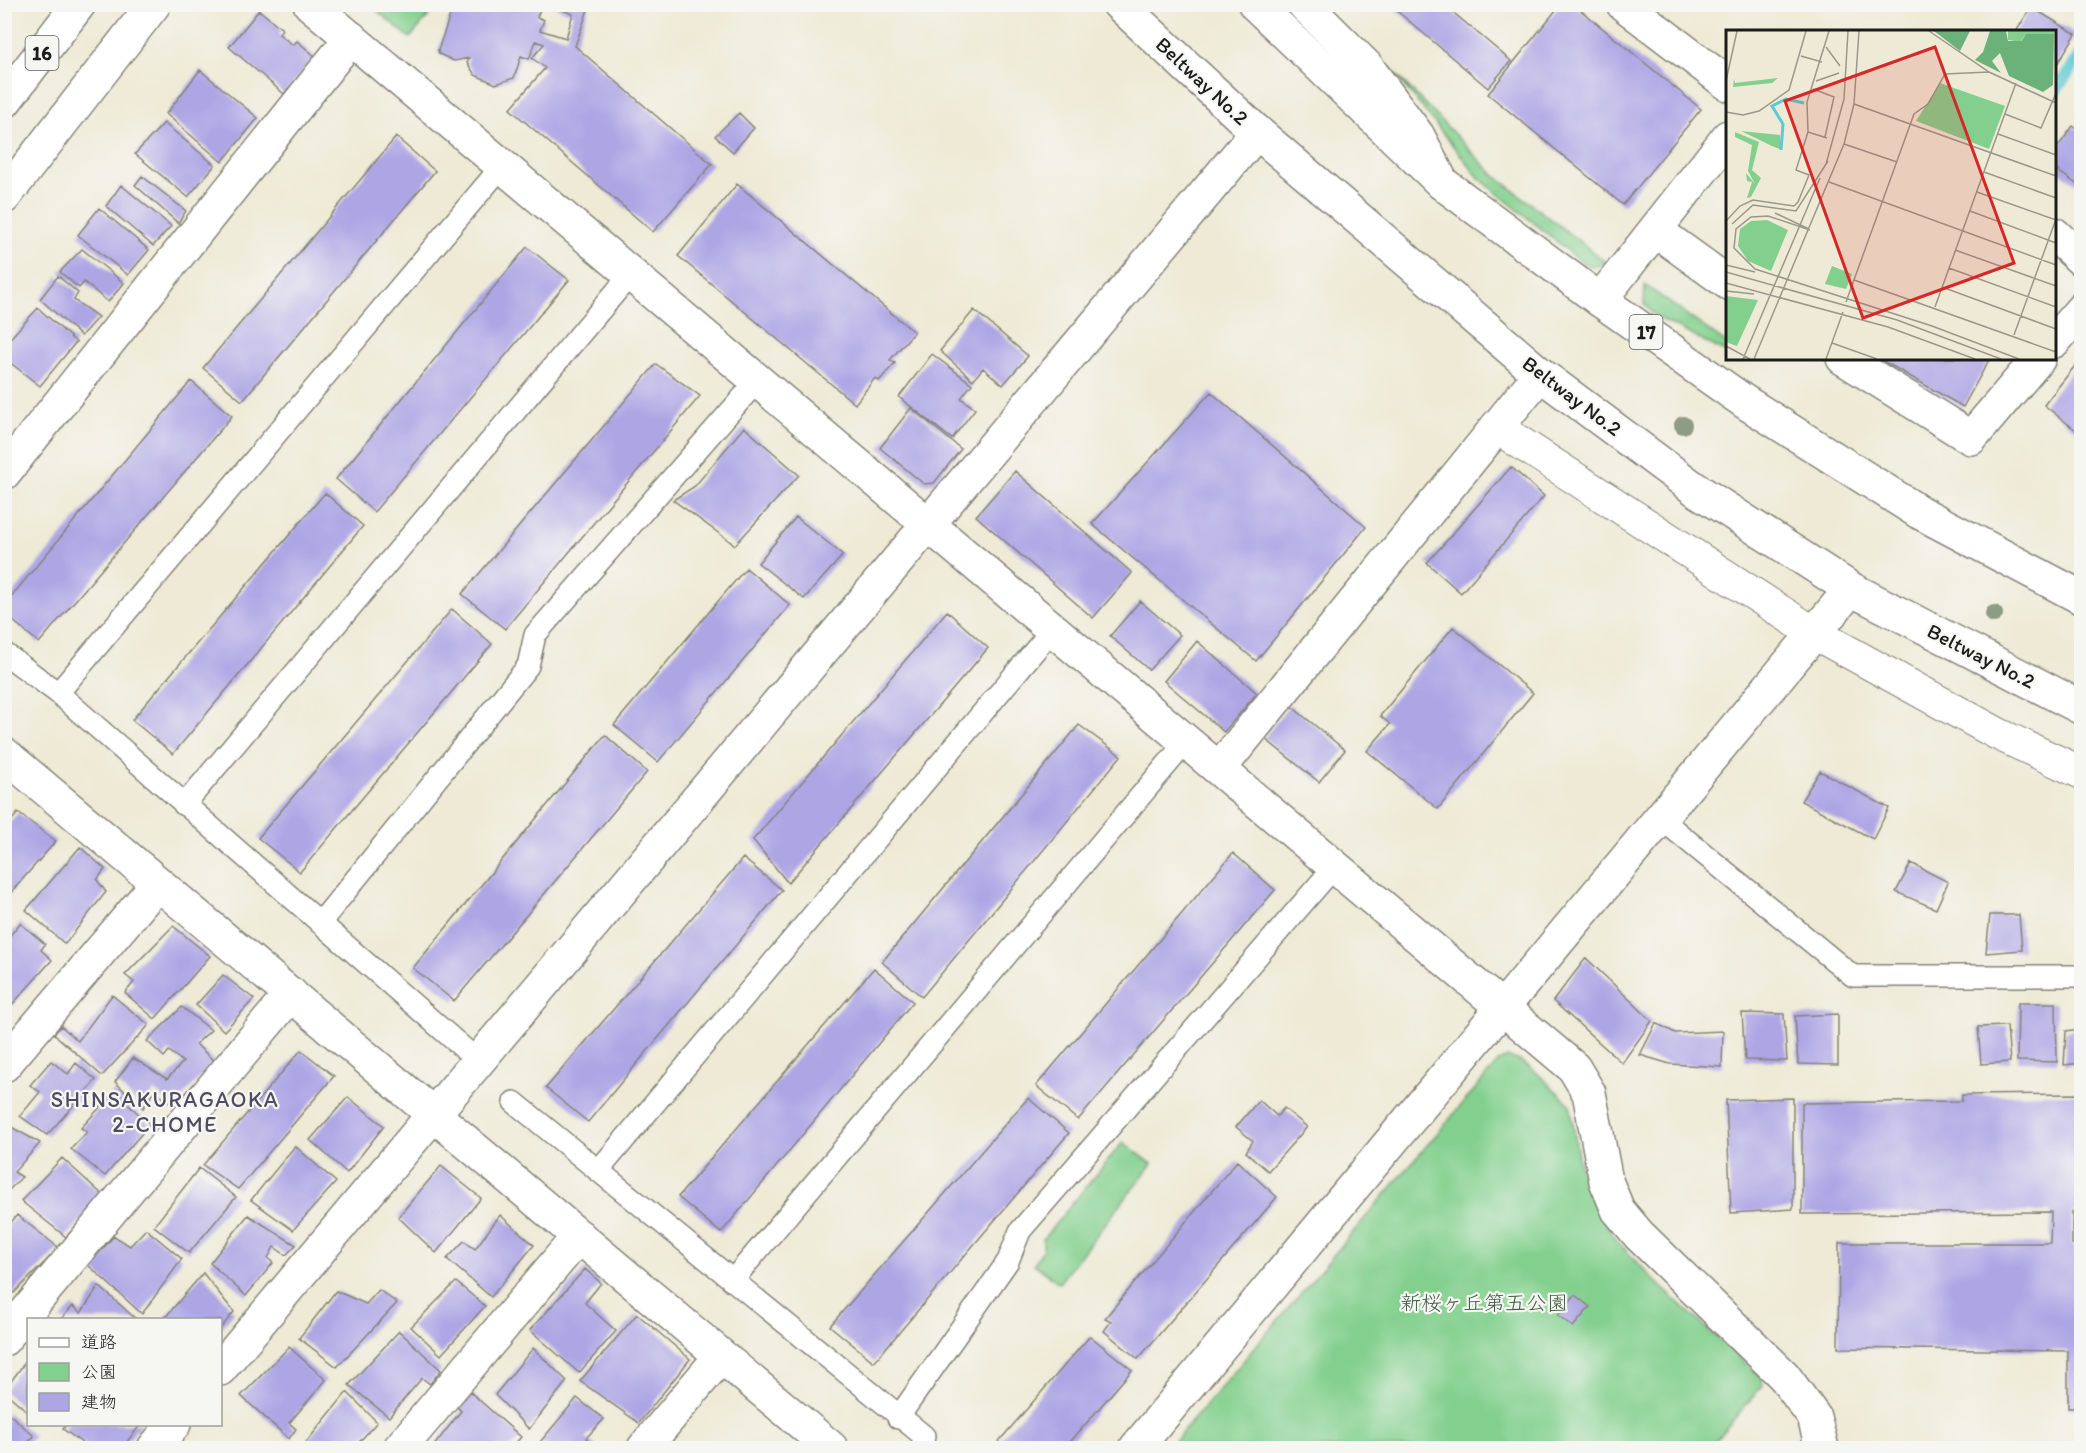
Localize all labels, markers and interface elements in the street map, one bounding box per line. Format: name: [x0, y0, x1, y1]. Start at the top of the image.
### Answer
inset map: [1726, 30, 2056, 360]
street label: Beltway No.2: [1151, 31, 1254, 130]
road number: 16: [26, 36, 58, 70]
road number: 17: [1630, 315, 1662, 349]
street label: Beltway No.2: [1518, 350, 1627, 441]
street label: Beltway No.2: [1923, 618, 2039, 693]
district label: SHINSAKURAGAOKA 2-CHOME: [51, 1086, 279, 1138]
park label: 新桜ヶ丘第五公園: [1400, 1290, 1568, 1315]
legend: [27, 1318, 222, 1426]
text: 道路: [81, 1331, 117, 1353]
text: 公園: [81, 1361, 117, 1383]
text: 建物: [81, 1391, 117, 1413]

